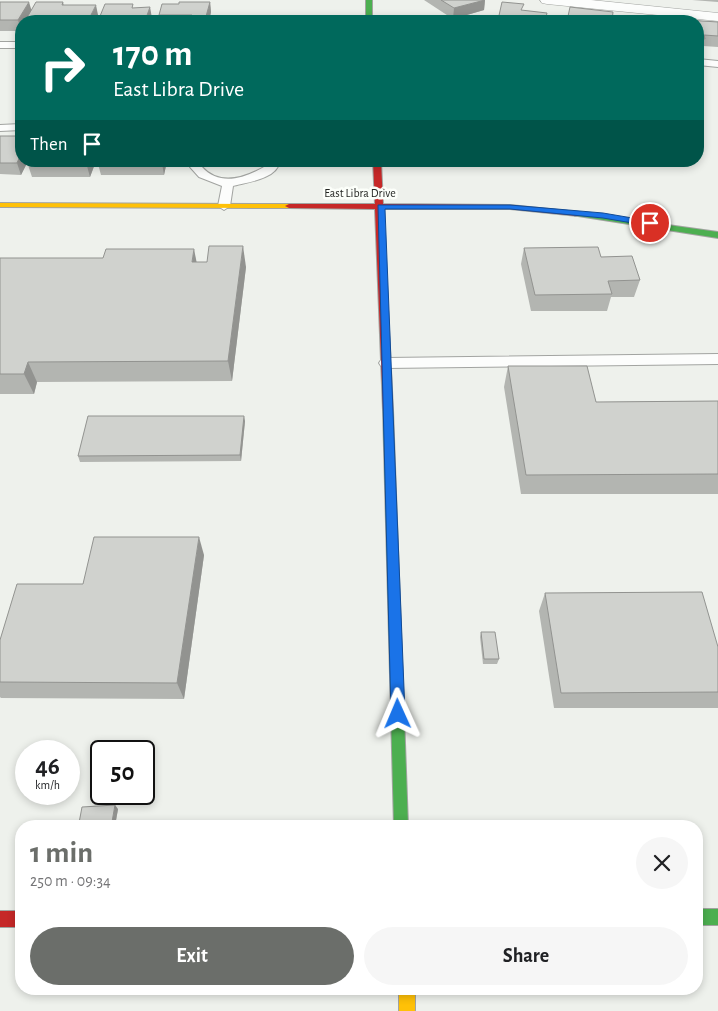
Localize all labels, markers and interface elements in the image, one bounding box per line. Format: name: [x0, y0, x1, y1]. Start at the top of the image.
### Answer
icon: right: [30, 35, 95, 100]
text: 170 m: [113, 37, 193, 72]
text: East Libra Drive: [113, 78, 244, 100]
icon: arrive: [78, 130, 106, 158]
text: Then: [30, 135, 68, 154]
street label: East Libra Drive: [324, 187, 396, 199]
pin: [629, 202, 671, 244]
icon: arrive: [636, 209, 664, 237]
position arrow: [371, 687, 423, 739]
speed limit sign: 50: [90, 740, 155, 805]
text: 46: [35, 754, 60, 779]
text: km/h: [35, 779, 60, 791]
button: close: [636, 837, 688, 889]
text: 1 min: [30, 838, 93, 868]
text: 250 m · 09:34: [30, 873, 111, 889]
button: Exit: [30, 927, 354, 985]
button: Share: [364, 927, 688, 985]

